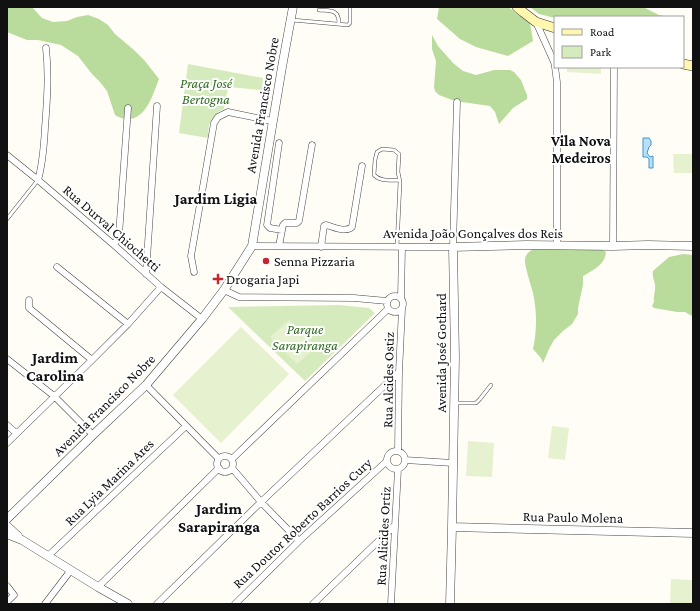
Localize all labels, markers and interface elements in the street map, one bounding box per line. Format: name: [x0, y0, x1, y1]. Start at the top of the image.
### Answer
legend: [554, 16, 684, 68]
text: Road: [590, 25, 615, 39]
street label: Avenida Francisco Nobre: [242, 36, 282, 174]
text: Park: [590, 45, 612, 59]
park label: Praça José Bertogna: [180, 75, 233, 107]
district label: Vila Nova Medeiros: [550, 133, 612, 166]
street label: Rua Durval Chiochetti: [60, 181, 164, 275]
district label: Jardim Ligia: [173, 190, 258, 207]
street label: Avenida João Gonçalves dos Reis: [383, 225, 563, 241]
place label: Senna Pizzaria: [274, 253, 356, 269]
marker: Senna Pizzaria: [261, 256, 271, 266]
place label: Drogaria Japi: [226, 271, 300, 287]
marker: Drogaria Japi: [213, 274, 223, 284]
street label: Avenida José Gothard: [433, 293, 449, 413]
park label: Parque Sarapiranga: [272, 321, 338, 353]
street label: Rua Alcides Ostiz: [379, 332, 397, 428]
district label: Jardim Carolina: [26, 349, 84, 384]
street label: Avenida Francisco Nobre: [50, 351, 158, 459]
street label: Rua Lyia Marina Ares: [61, 435, 157, 529]
street label: Rua Doutor Roberto Barrios Cury: [229, 454, 375, 592]
street label: Rua Alicides Ortiz: [372, 486, 394, 586]
district label: Jardim Sarapiranga: [178, 500, 260, 535]
street label: Rua Paulo Molena: [523, 508, 624, 526]

